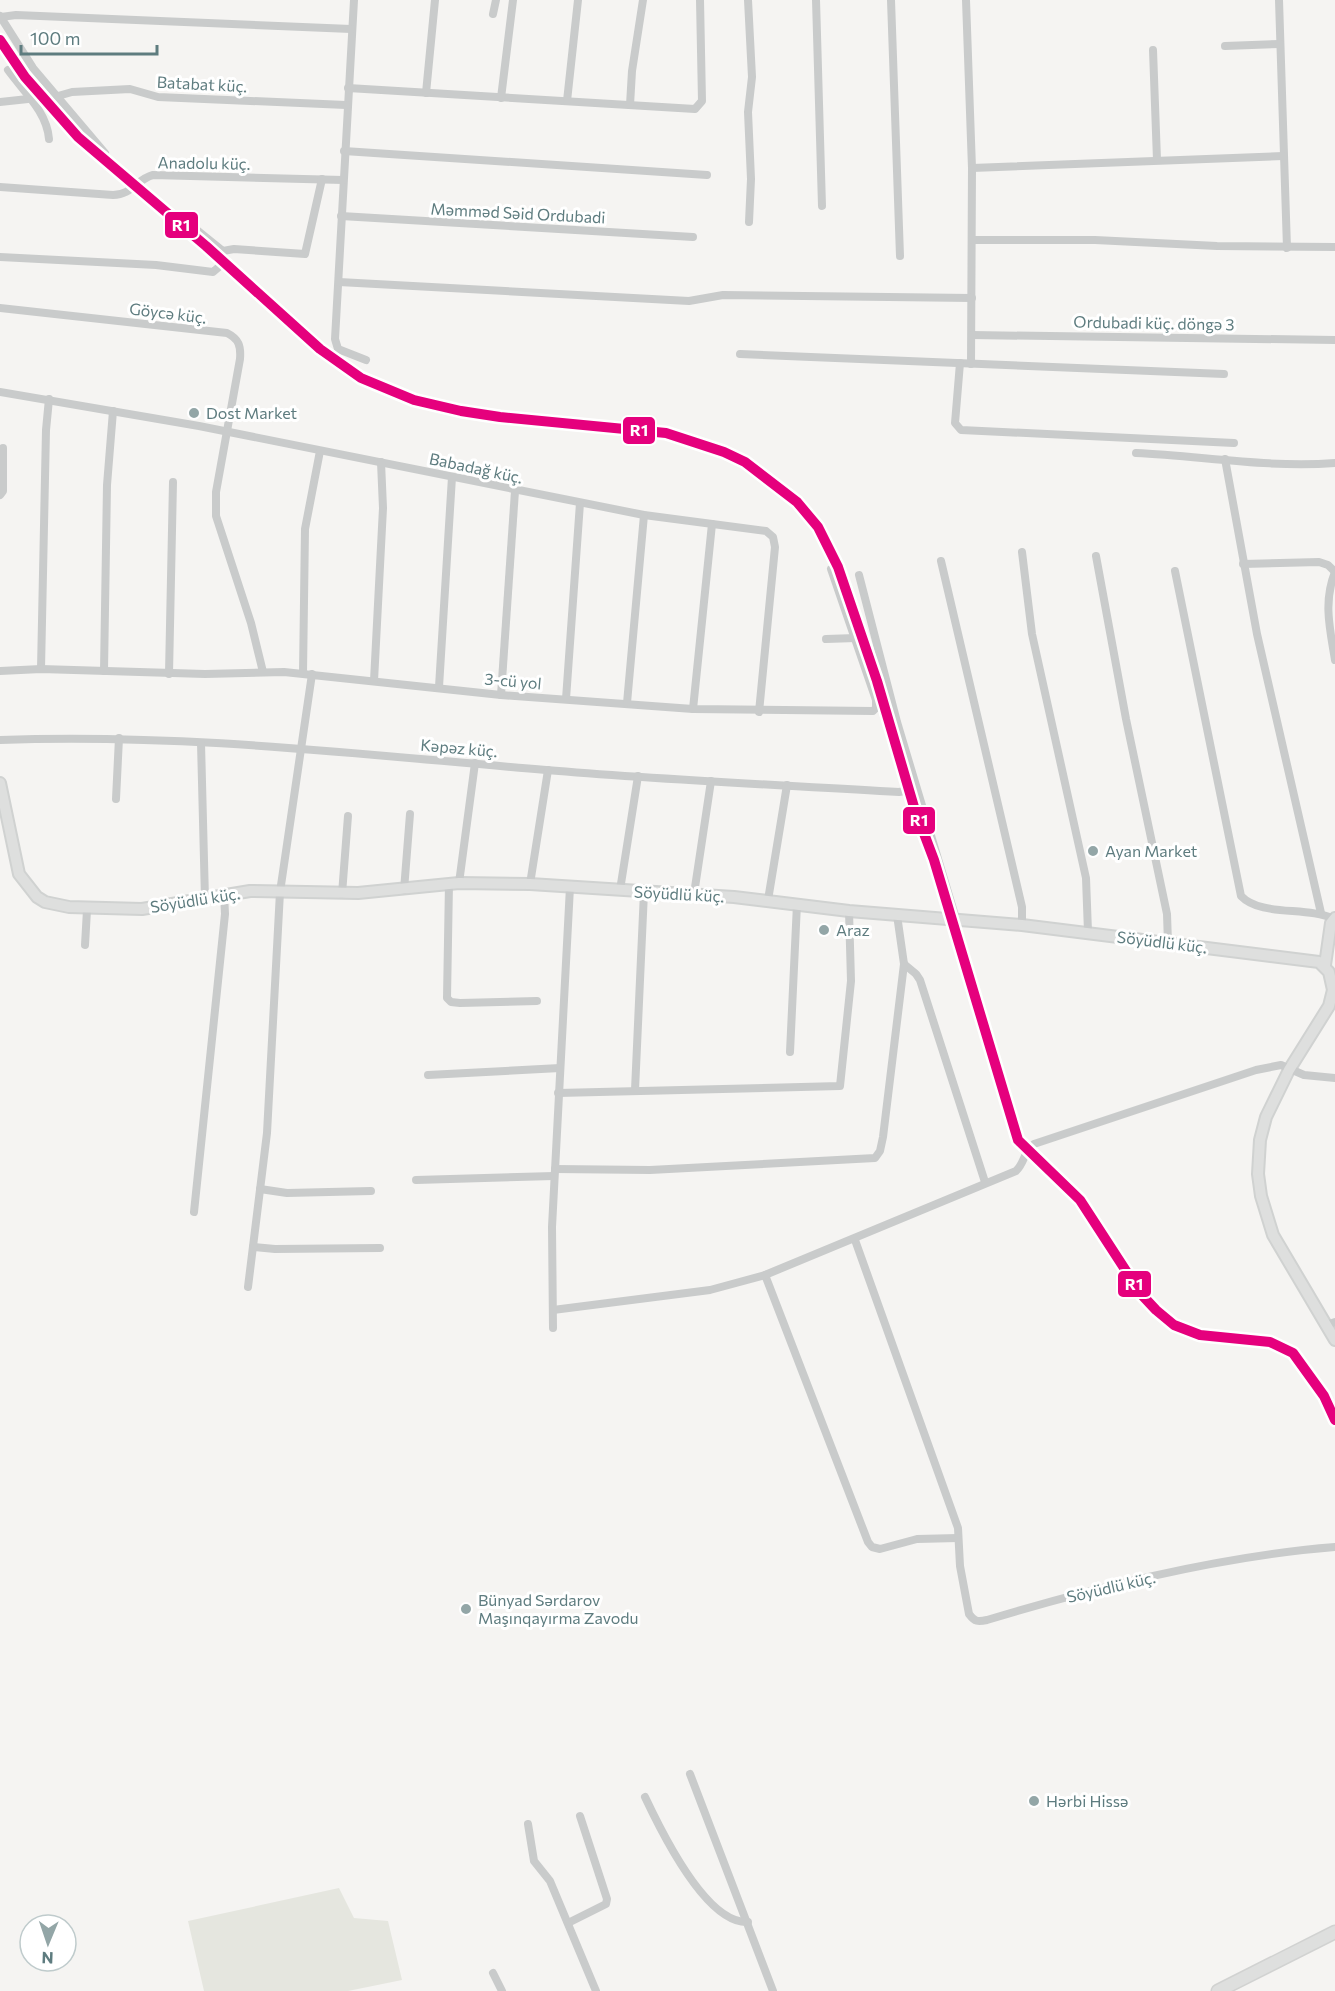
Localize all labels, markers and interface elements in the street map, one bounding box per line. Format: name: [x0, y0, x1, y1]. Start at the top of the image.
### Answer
scale bar: [21, 18, 158, 56]
text: 100 m: [30, 27, 80, 49]
street label: Batabat küç.: [156, 72, 248, 95]
street label: Anadolu küç.: [157, 152, 251, 173]
street label: Məmməd Səid Ordubadi: [430, 198, 606, 227]
line badge: R1: [164, 211, 199, 239]
text: R1: [172, 215, 190, 234]
street label: Göycə küç.: [128, 298, 208, 327]
street label: Ordubadi küç. döngə 3: [1073, 312, 1235, 333]
place label: Dost Market: [206, 403, 298, 422]
marker: Dost Market: [187, 406, 201, 420]
line badge: R1: [622, 416, 656, 445]
text: R1: [630, 420, 648, 439]
street label: Babadağ küç.: [428, 448, 525, 487]
street label: 3-cü yol: [484, 669, 542, 692]
street label: Kəpəz küç.: [420, 735, 498, 760]
line badge: R1: [902, 806, 936, 835]
text: R1: [910, 810, 928, 829]
place label: Ayan Market: [1105, 841, 1198, 860]
marker: Ayan Market: [1086, 844, 1100, 858]
street label: Söyüdlü küç.: [633, 882, 725, 905]
street label: Söyüdlü küç.: [149, 883, 241, 916]
place label: Araz: [836, 920, 870, 939]
marker: Araz: [817, 923, 831, 937]
street label: Söyüdlü küç.: [1116, 927, 1208, 956]
line badge: R1: [1117, 1270, 1152, 1298]
text: R1: [1125, 1274, 1143, 1293]
street label: Söyüdlü küç.: [1065, 1567, 1157, 1606]
place label: Bünyad Sərdarov Maşınqayırma Zavodu: [478, 1590, 638, 1627]
marker: Bünyad Sərdarov Maşınqayırma Zavodu: [459, 1602, 473, 1616]
place label: Hərbi Hissə: [1046, 1791, 1129, 1810]
marker: Hərbi Hissə: [1027, 1794, 1041, 1808]
north arrow: [18, 1913, 78, 1973]
text: N: [41, 1949, 54, 1968]

